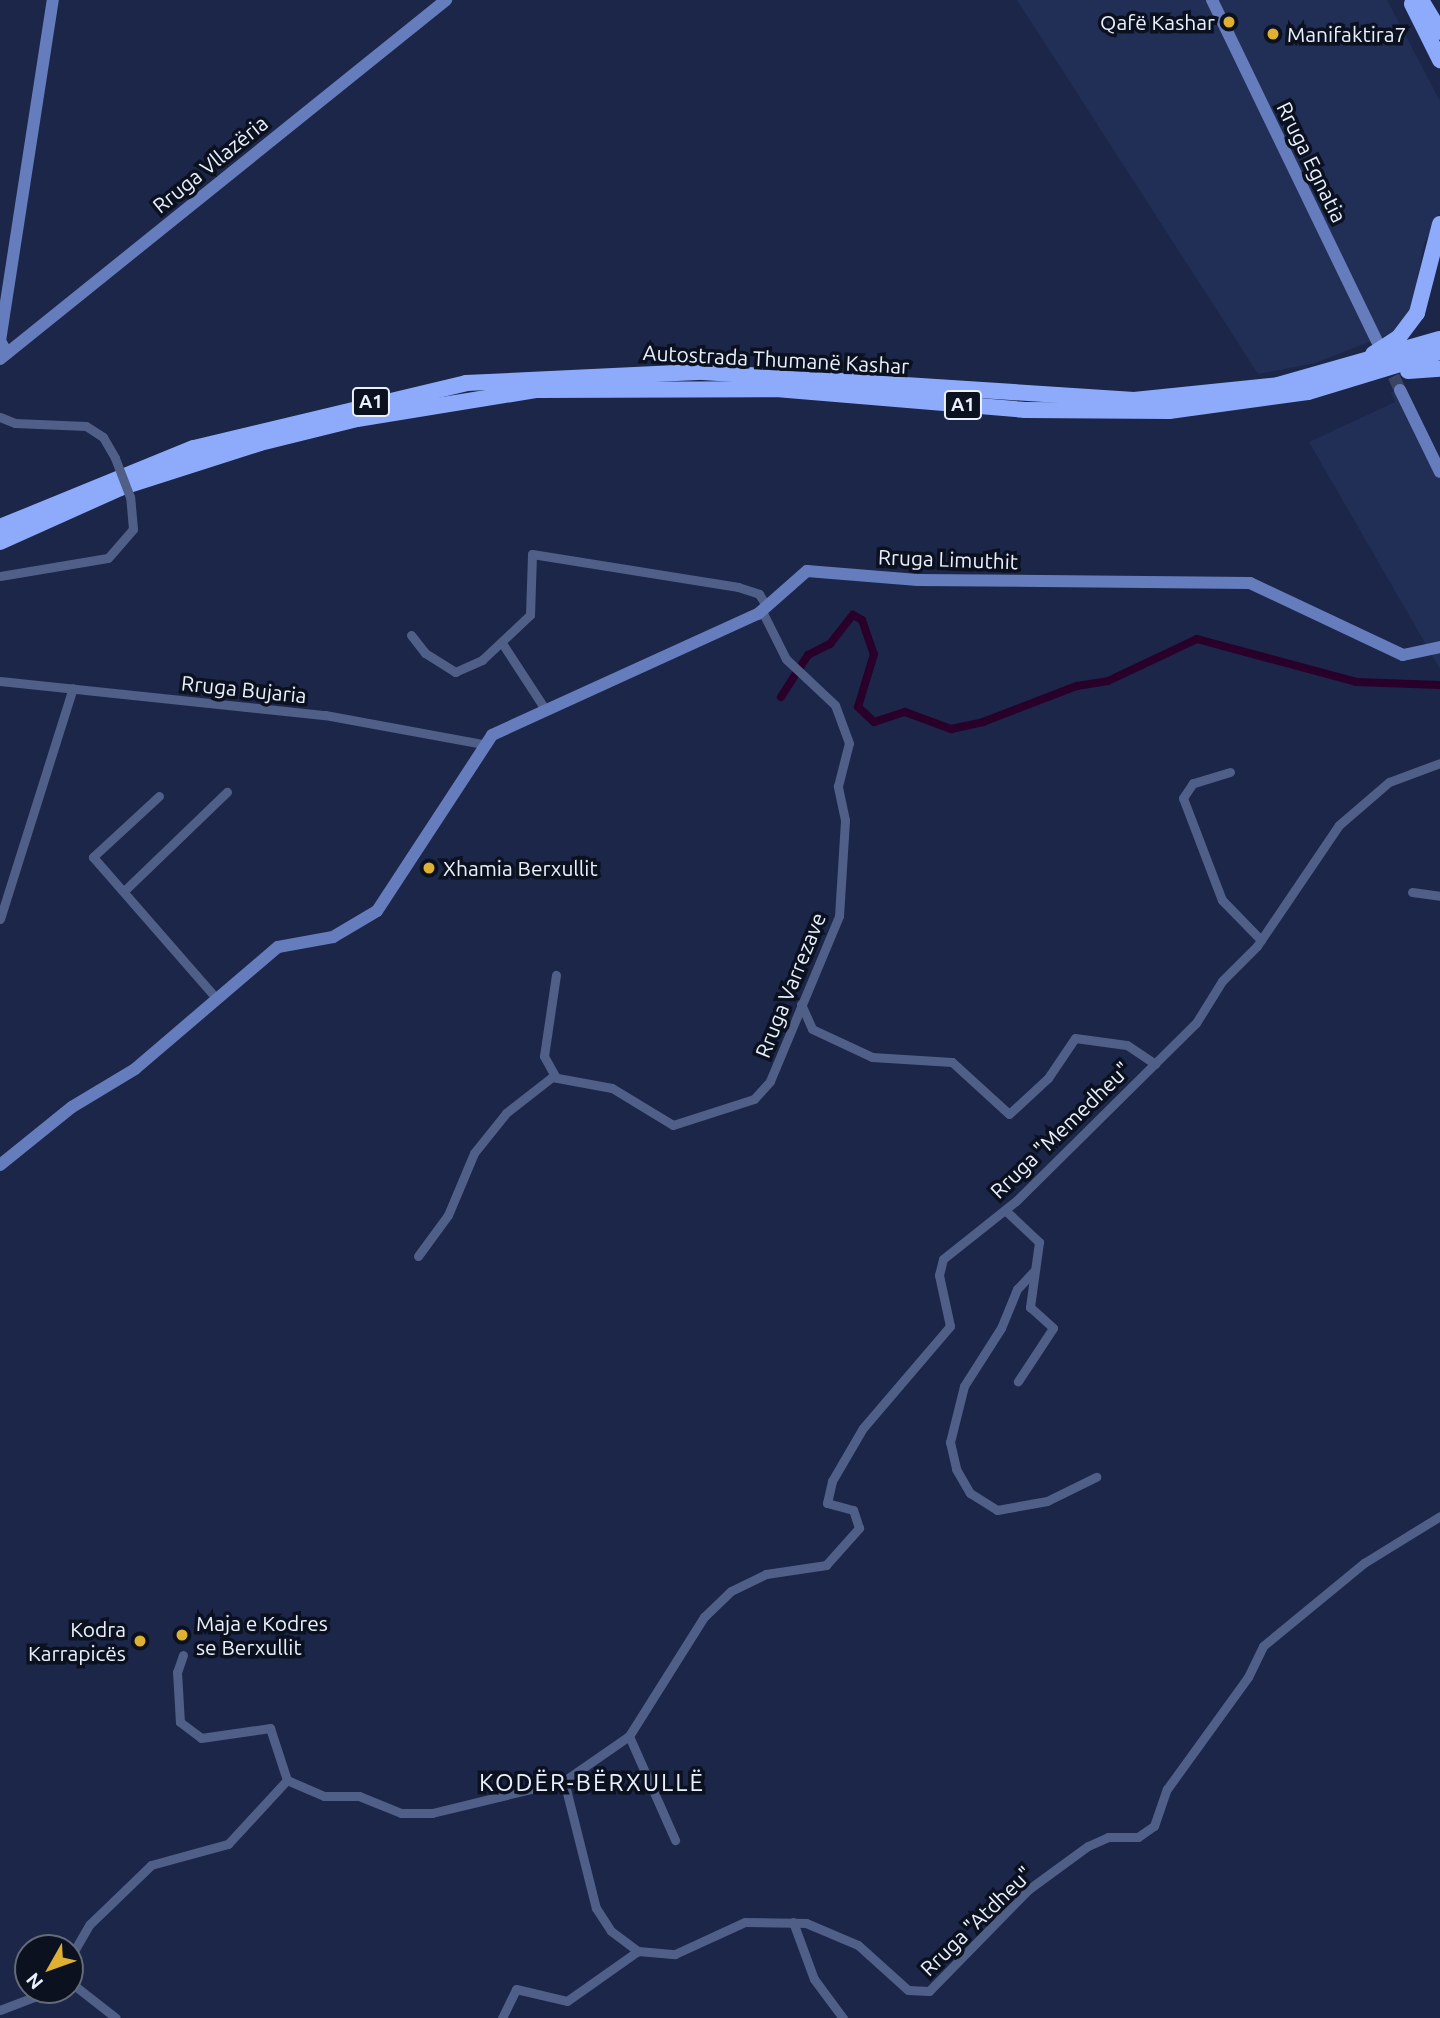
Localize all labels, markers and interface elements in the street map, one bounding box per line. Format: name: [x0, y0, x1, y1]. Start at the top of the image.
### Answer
place label: Qafë Kashar: [1100, 9, 1215, 35]
marker: Qafë Kashar: [1221, 14, 1237, 30]
place label: Manifaktira7: [1287, 21, 1406, 47]
marker: Manifaktira7: [1265, 26, 1281, 42]
street label: Rruga Egnatia: [1272, 97, 1352, 227]
street label: Rruga Vllazëria: [147, 110, 273, 218]
street label: Autostrada Thumanë Kashar: [642, 339, 910, 379]
road number: A1: [352, 386, 390, 418]
road number: A1: [944, 390, 982, 420]
street label: Rruga Limuthit: [877, 544, 1019, 574]
street label: Rruga Bujaria: [180, 670, 308, 708]
place label: Xhamia Berxullit: [443, 855, 598, 881]
marker: Xhamia Berxullit: [421, 860, 437, 876]
street label: Rruga Varrezave: [749, 909, 831, 1061]
street label: Rruga "Memedheu": [985, 1057, 1135, 1203]
place label: Maja e Kodres se Berxullit: [196, 1610, 328, 1660]
place label: Kodra Karrapicës: [28, 1616, 126, 1666]
marker: Maja e Kodres se Berxullit: [174, 1627, 190, 1643]
marker: Kodra Karrapicës: [132, 1633, 148, 1649]
district label: KODËR-BËRXULLË: [481, 1769, 703, 1797]
street label: Rruga "Atdheu": [915, 1861, 1037, 1981]
north arrow: [14, 1934, 84, 2004]
text: N: [21, 1969, 47, 1994]

